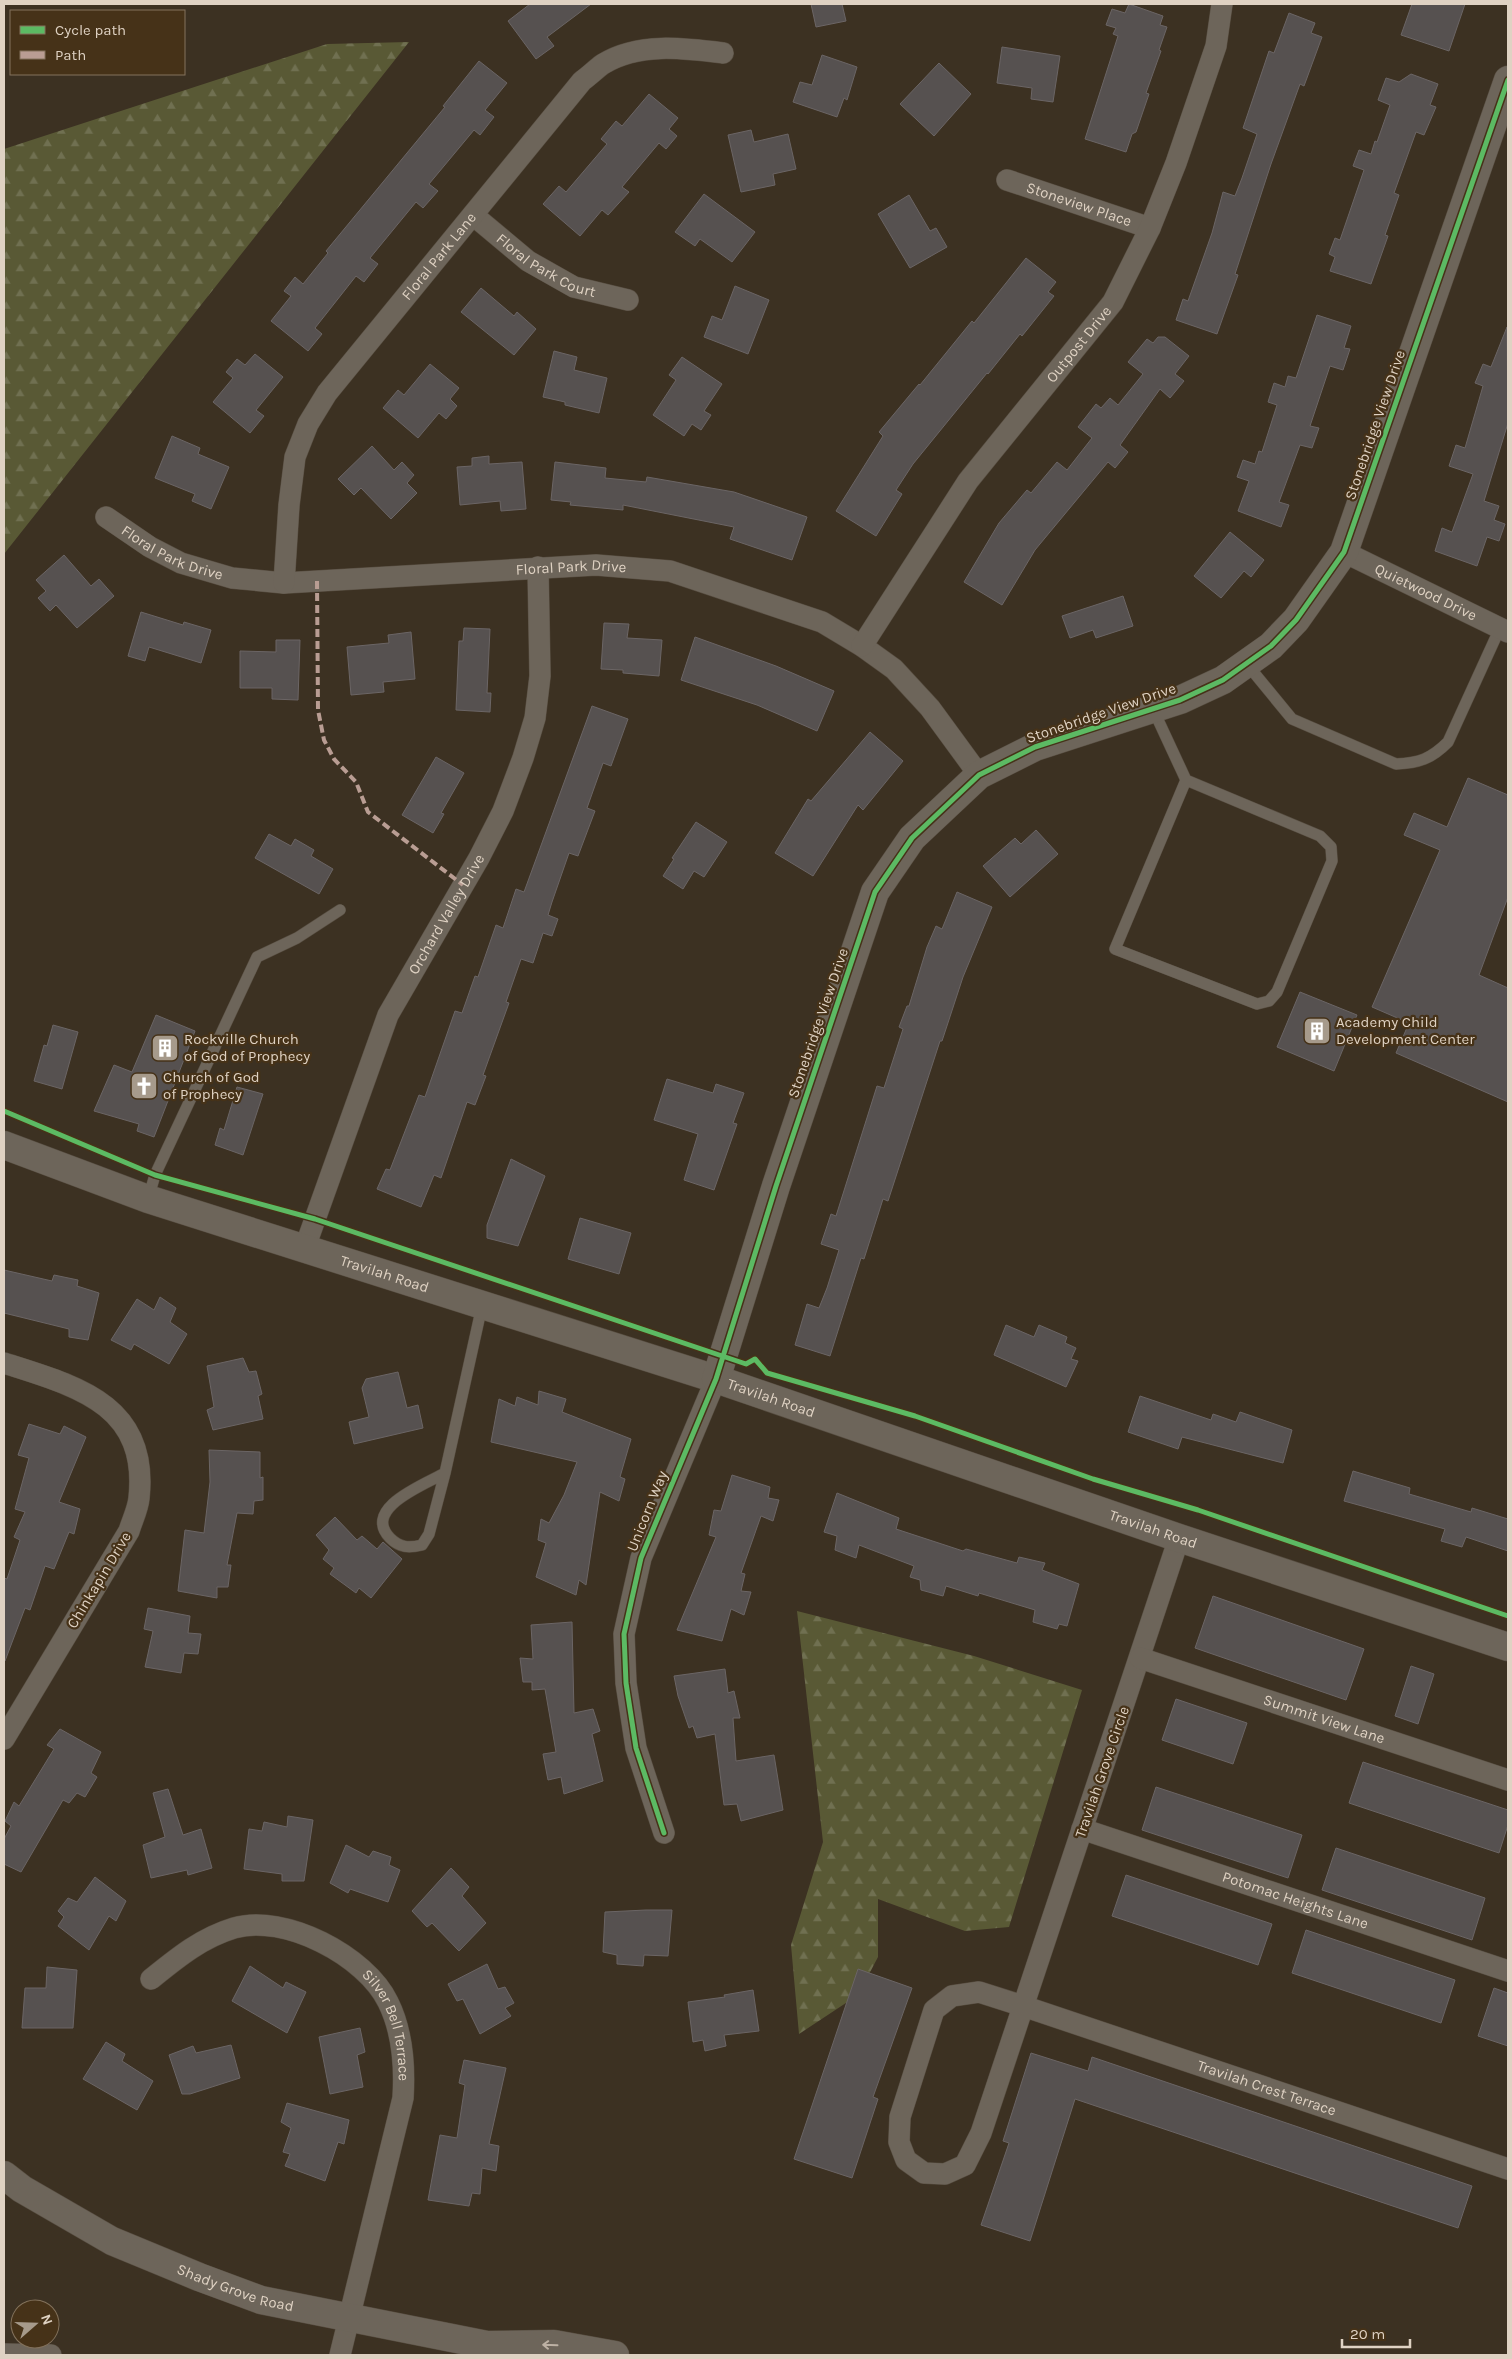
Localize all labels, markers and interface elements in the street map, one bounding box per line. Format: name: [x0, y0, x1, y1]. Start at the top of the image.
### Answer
legend: [10, 10, 185, 75]
text: Cycle path: [55, 21, 126, 39]
text: Path: [55, 46, 86, 64]
street label: Stoneview Place: [1024, 178, 1134, 230]
street label: Floral Park Lane: [398, 209, 480, 304]
street label: Floral Park Court: [493, 229, 598, 301]
street label: Outpost Drive: [1042, 302, 1115, 386]
street label: Stonebridge View Drive: [1341, 348, 1409, 502]
street label: Floral Park Drive: [118, 521, 225, 584]
street label: Floral Park Drive: [515, 556, 627, 579]
street label: Quietwood Drive: [1372, 559, 1480, 624]
street label: Stonebridge View Drive: [1024, 679, 1178, 747]
street label: Orchard Valley Drive: [404, 851, 488, 978]
street label: Stonebridge View Drive: [784, 946, 852, 1100]
place label: Academy Child Development Center: [1336, 1013, 1475, 1048]
building icon: Academy Child Development Center: [1302, 1016, 1332, 1046]
place label: Rockville Church of God of Prophecy: [184, 1030, 310, 1065]
building icon: Rockville Church of God of Prophecy: [150, 1033, 180, 1063]
place label: Church of God of Prophecy: [163, 1068, 260, 1103]
church icon: Church of God of Prophecy: [129, 1071, 159, 1101]
street label: Travilah Road: [338, 1252, 431, 1296]
street label: Travilah Road: [725, 1375, 818, 1421]
street label: Unicorn Way: [623, 1468, 671, 1554]
street label: Travilah Road: [1107, 1506, 1200, 1552]
street label: Chinkapin Drive: [63, 1528, 135, 1632]
street label: Summit View Lane: [1261, 1691, 1387, 1748]
street label: Travilah Grove Circle: [1071, 1704, 1133, 1840]
street label: Potomac Heights Lane: [1220, 1867, 1371, 1933]
street label: Silver Bell Terrace: [358, 1965, 413, 2081]
street label: Travilah Crest Terrace: [1195, 2056, 1338, 2120]
street label: Shady Grove Road: [174, 2260, 295, 2315]
north arrow: [10, 2299, 60, 2349]
text: N: [37, 2312, 56, 2327]
scale bar: [1342, 2316, 1410, 2348]
text: 20 m: [1350, 2325, 1385, 2343]
one-way arrow: [542, 2340, 558, 2349]

